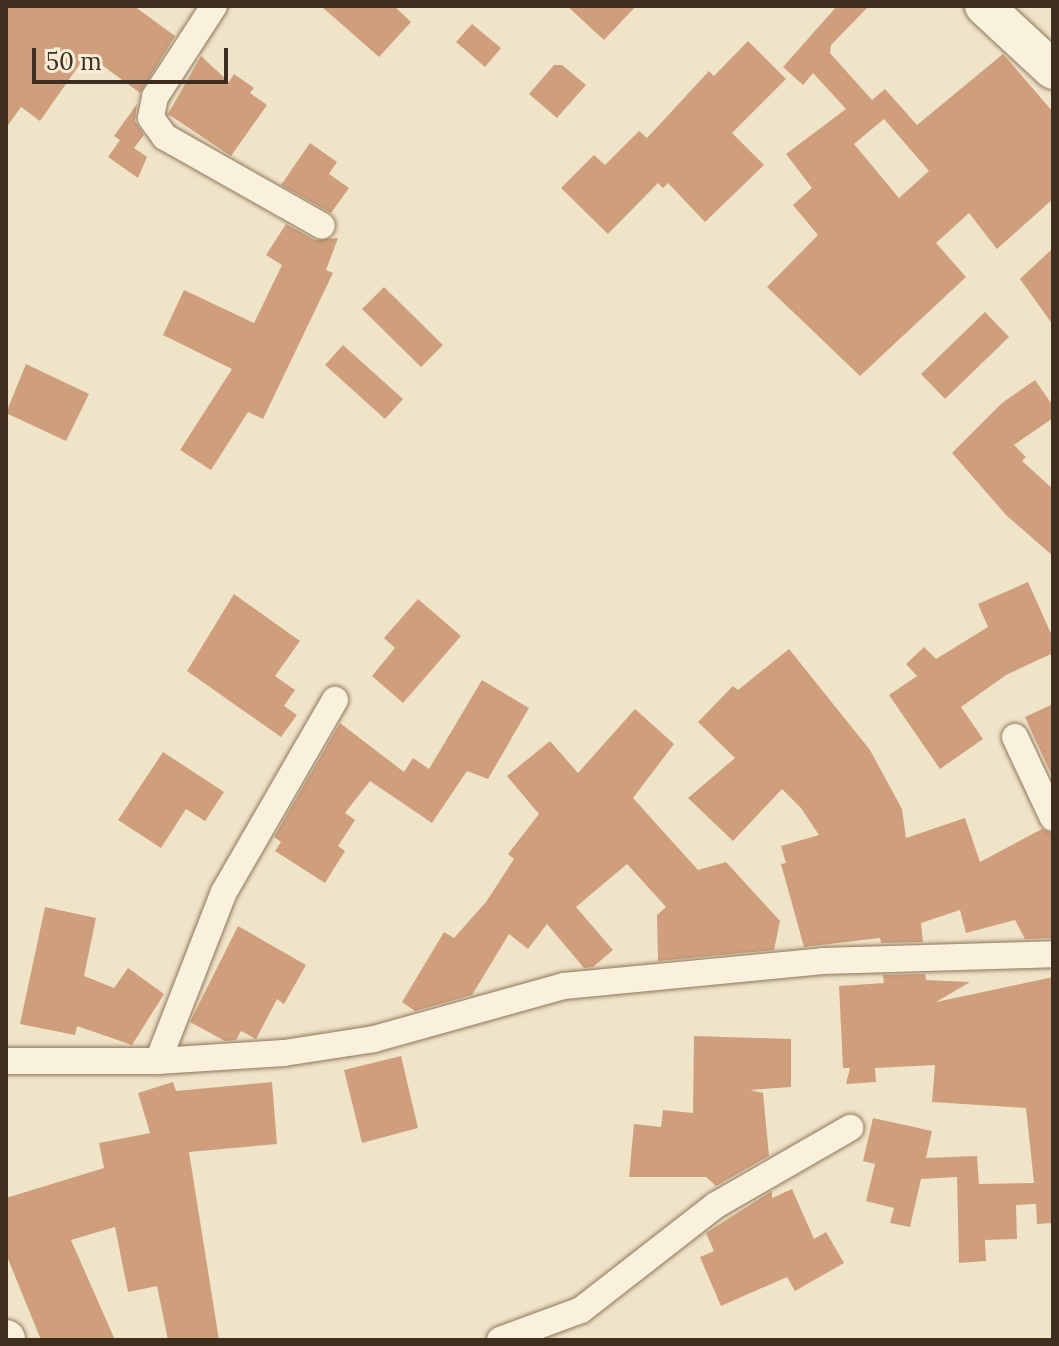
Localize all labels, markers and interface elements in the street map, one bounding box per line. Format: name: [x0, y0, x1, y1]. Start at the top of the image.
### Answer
scale bar: [36, 32, 232, 82]
text: 50 m: [46, 46, 102, 77]

